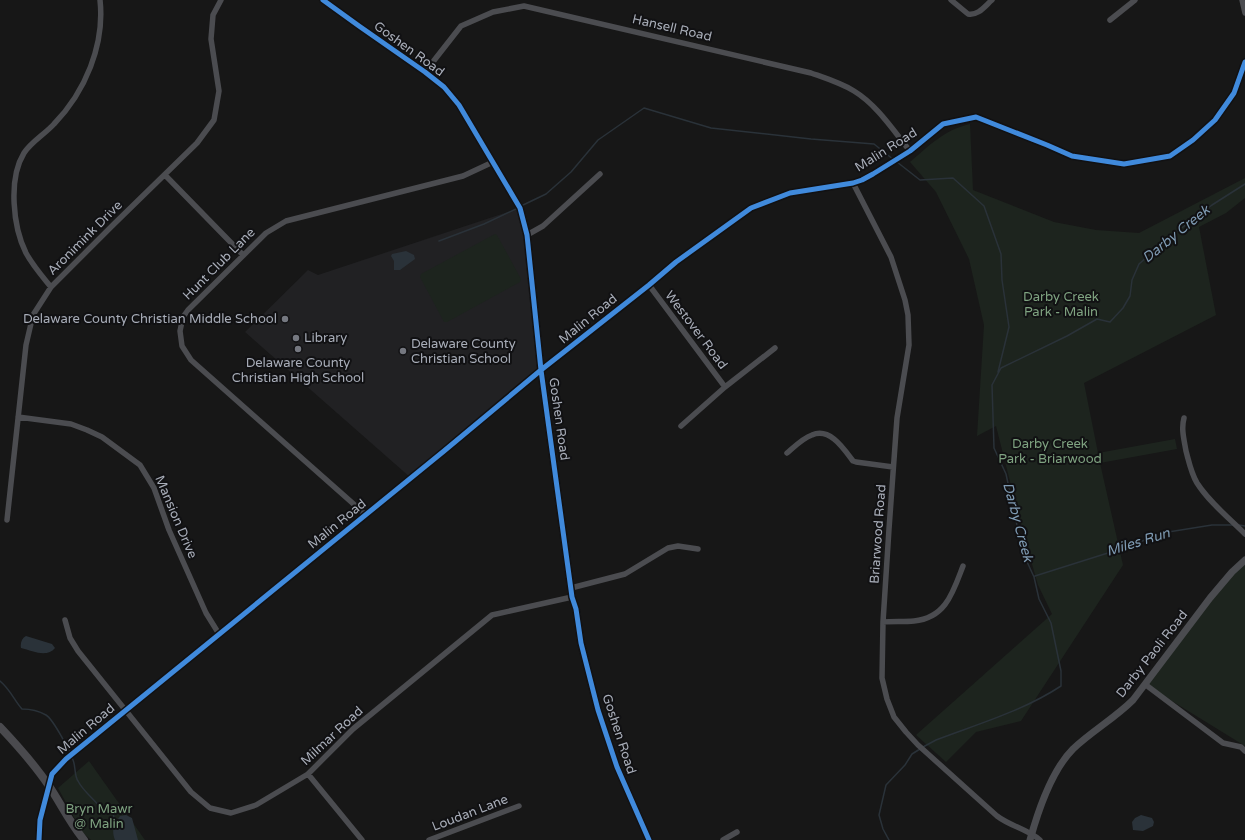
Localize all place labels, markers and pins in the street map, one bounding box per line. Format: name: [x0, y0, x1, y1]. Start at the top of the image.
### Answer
place label: Delaware County Christian Middle School: [23, 311, 277, 327]
marker: Delaware County Christian Middle School: [280, 314, 290, 324]
place label: Library: [304, 330, 347, 346]
marker: Library: [291, 333, 301, 343]
place label: Delaware County Christian School: [411, 336, 516, 367]
marker: Delaware County Christian High School: [293, 344, 303, 354]
marker: Delaware County Christian School: [398, 346, 408, 356]
place label: Delaware County Christian High School: [232, 355, 364, 386]

